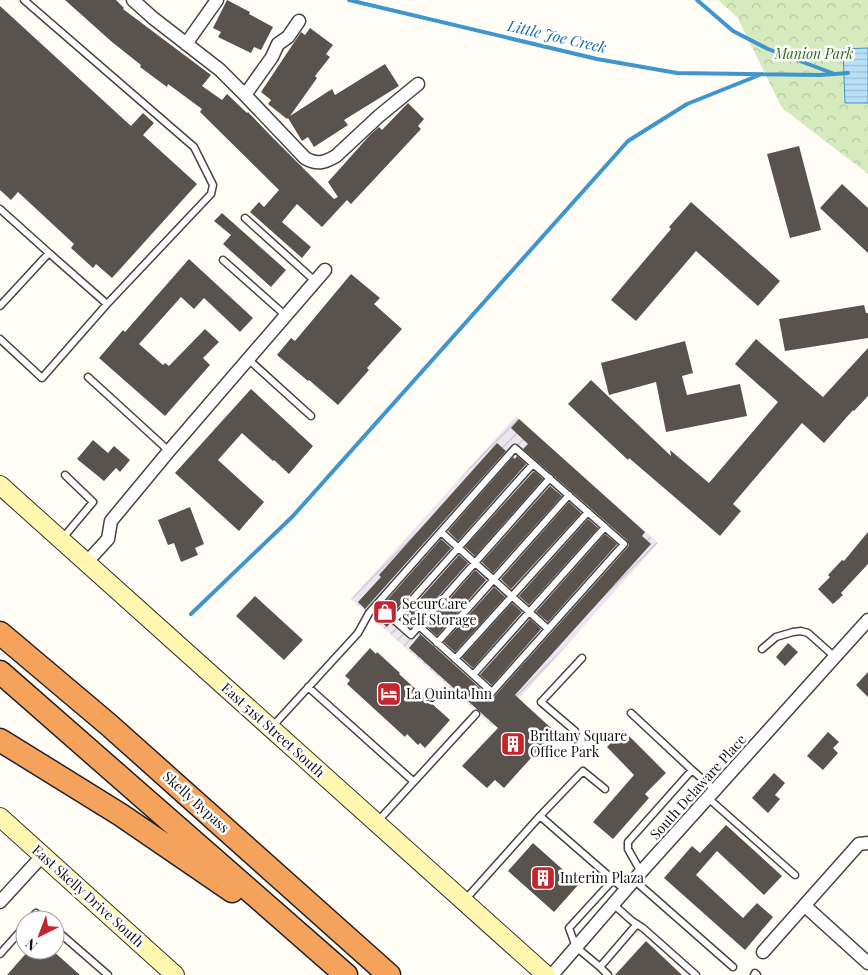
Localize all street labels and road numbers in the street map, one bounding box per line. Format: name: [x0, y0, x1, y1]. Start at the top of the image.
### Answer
street label: East 51st Street South: [218, 678, 330, 782]
street label: South Delaware Place: [645, 730, 750, 843]
street label: Skelly Bypass: [159, 767, 234, 837]
street label: East Skelly Drive South: [28, 840, 149, 952]

